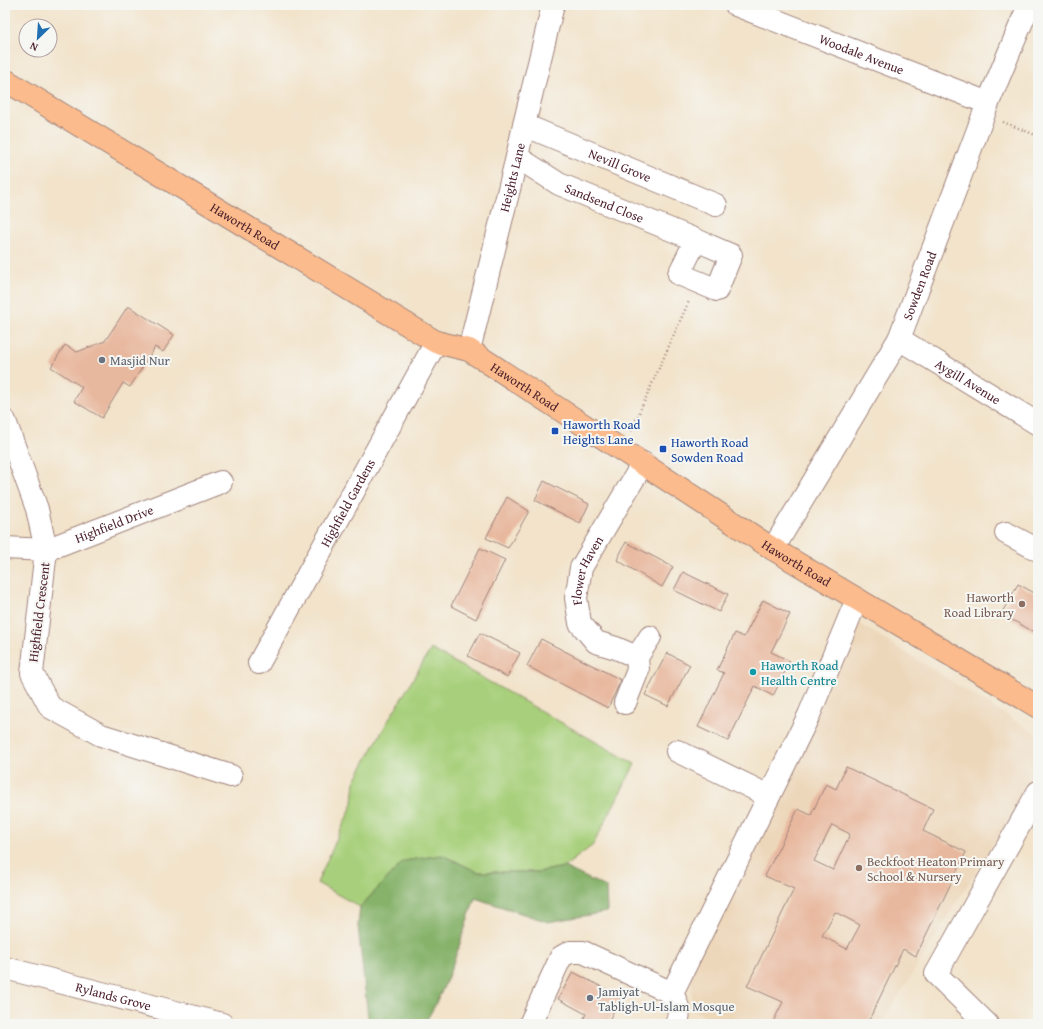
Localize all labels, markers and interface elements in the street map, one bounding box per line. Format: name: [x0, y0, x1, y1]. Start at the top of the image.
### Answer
north arrow: [18, 18, 58, 58]
street label: Woodale Avenue: [817, 29, 907, 79]
text: N: [26, 38, 40, 56]
street label: Heights Lane: [494, 141, 529, 214]
street label: Nevill Grove: [586, 143, 654, 187]
street label: Sandsend Close: [562, 178, 647, 227]
street label: Haworth Road: [207, 198, 283, 254]
street label: Sowden Road: [897, 248, 941, 323]
place label: Masjid Nur: [110, 351, 170, 370]
street label: Aygill Avenue: [932, 354, 1005, 409]
marker: Masjid Nur: [97, 355, 107, 365]
street label: Haworth Road: [487, 357, 563, 416]
place label: Haworth Road Heights Lane: [563, 415, 641, 449]
marker: Haworth Road Heights Lane: [550, 426, 560, 436]
place label: Haworth Road Sowden Road: [671, 433, 749, 467]
marker: Haworth Road Sowden Road: [658, 444, 668, 454]
street label: Highfield Gardens: [315, 455, 379, 550]
street label: Highfield Drive: [72, 500, 156, 547]
street label: Flower Haven: [566, 531, 608, 607]
street label: Haworth Road: [758, 535, 835, 591]
street label: Highfield Crescent: [23, 560, 55, 663]
place label: Haworth Road Library: [944, 588, 1015, 622]
marker: Haworth Road Library: [1017, 599, 1027, 609]
place label: Haworth Road Health Centre: [761, 656, 839, 690]
marker: Haworth Road Health Centre: [748, 667, 758, 677]
place label: Beckfoot Heaton Primary School & Nursery: [867, 852, 1005, 886]
marker: Beckfoot Heaton Primary School & Nursery: [854, 863, 864, 873]
street label: Rylands Grove: [74, 977, 153, 1015]
place label: Jamiyat Tabligh-Ul-Islam Mosque: [596, 982, 735, 1016]
marker: Jamiyat Tabligh-Ul-Islam Mosque: [585, 993, 595, 1003]

